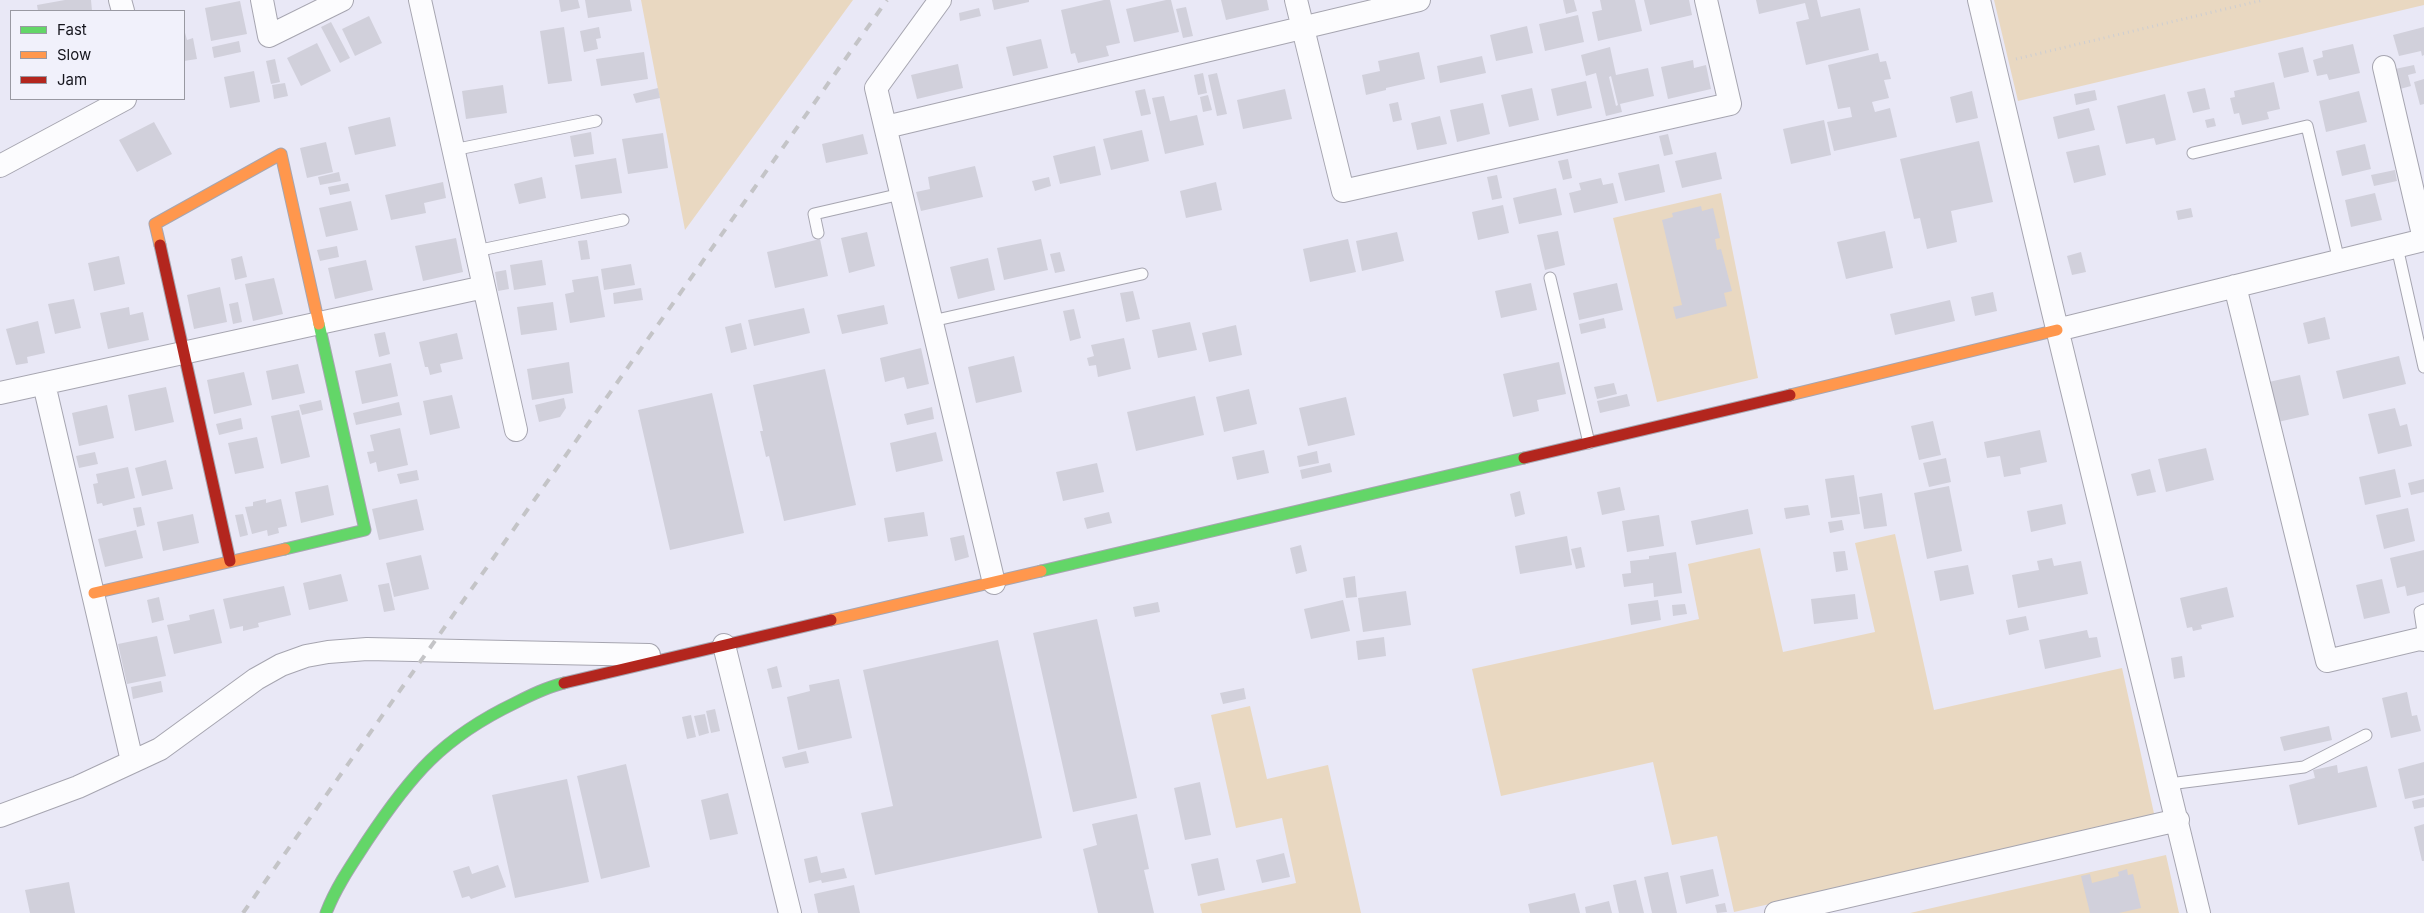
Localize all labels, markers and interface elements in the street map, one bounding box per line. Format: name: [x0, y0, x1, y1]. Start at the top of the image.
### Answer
legend: [10, 10, 185, 100]
text: Fast: [57, 20, 87, 39]
text: Slow: [57, 45, 91, 64]
text: Jam: [57, 70, 87, 89]

